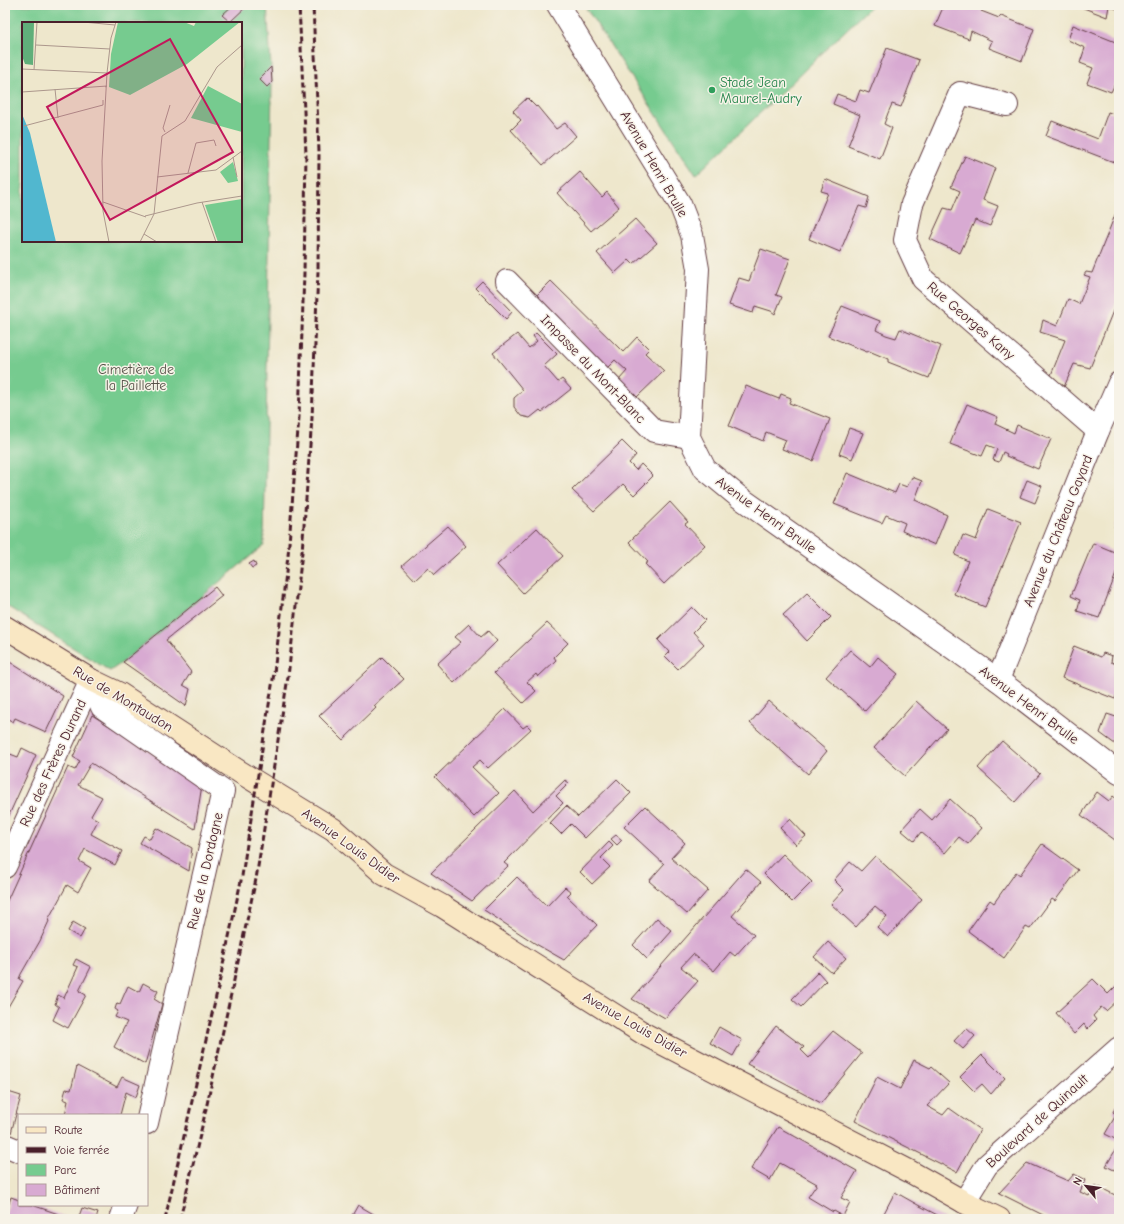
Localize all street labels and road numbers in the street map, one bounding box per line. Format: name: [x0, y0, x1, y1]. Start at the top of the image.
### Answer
street label: Avenue Henri Brulle: [617, 108, 691, 220]
street label: Rue Georges Kany: [924, 278, 1019, 364]
street label: Impasse du Mont-Blanc: [537, 311, 649, 427]
street label: Avenue du Château Gayard: [1020, 452, 1096, 610]
street label: Avenue Henri Brulle: [712, 473, 820, 557]
street label: Rue de Montaudon: [70, 662, 176, 736]
street label: Avenue Henri Brulle: [976, 662, 1082, 748]
street label: Rue des Frères Durand: [16, 697, 90, 829]
street label: Avenue Louis Didier: [298, 805, 404, 888]
street label: Rue de la Dordogne: [183, 811, 227, 931]
street label: Avenue Louis Didier: [580, 988, 690, 1062]
street label: Boulevard de Quinault: [982, 1070, 1092, 1171]

